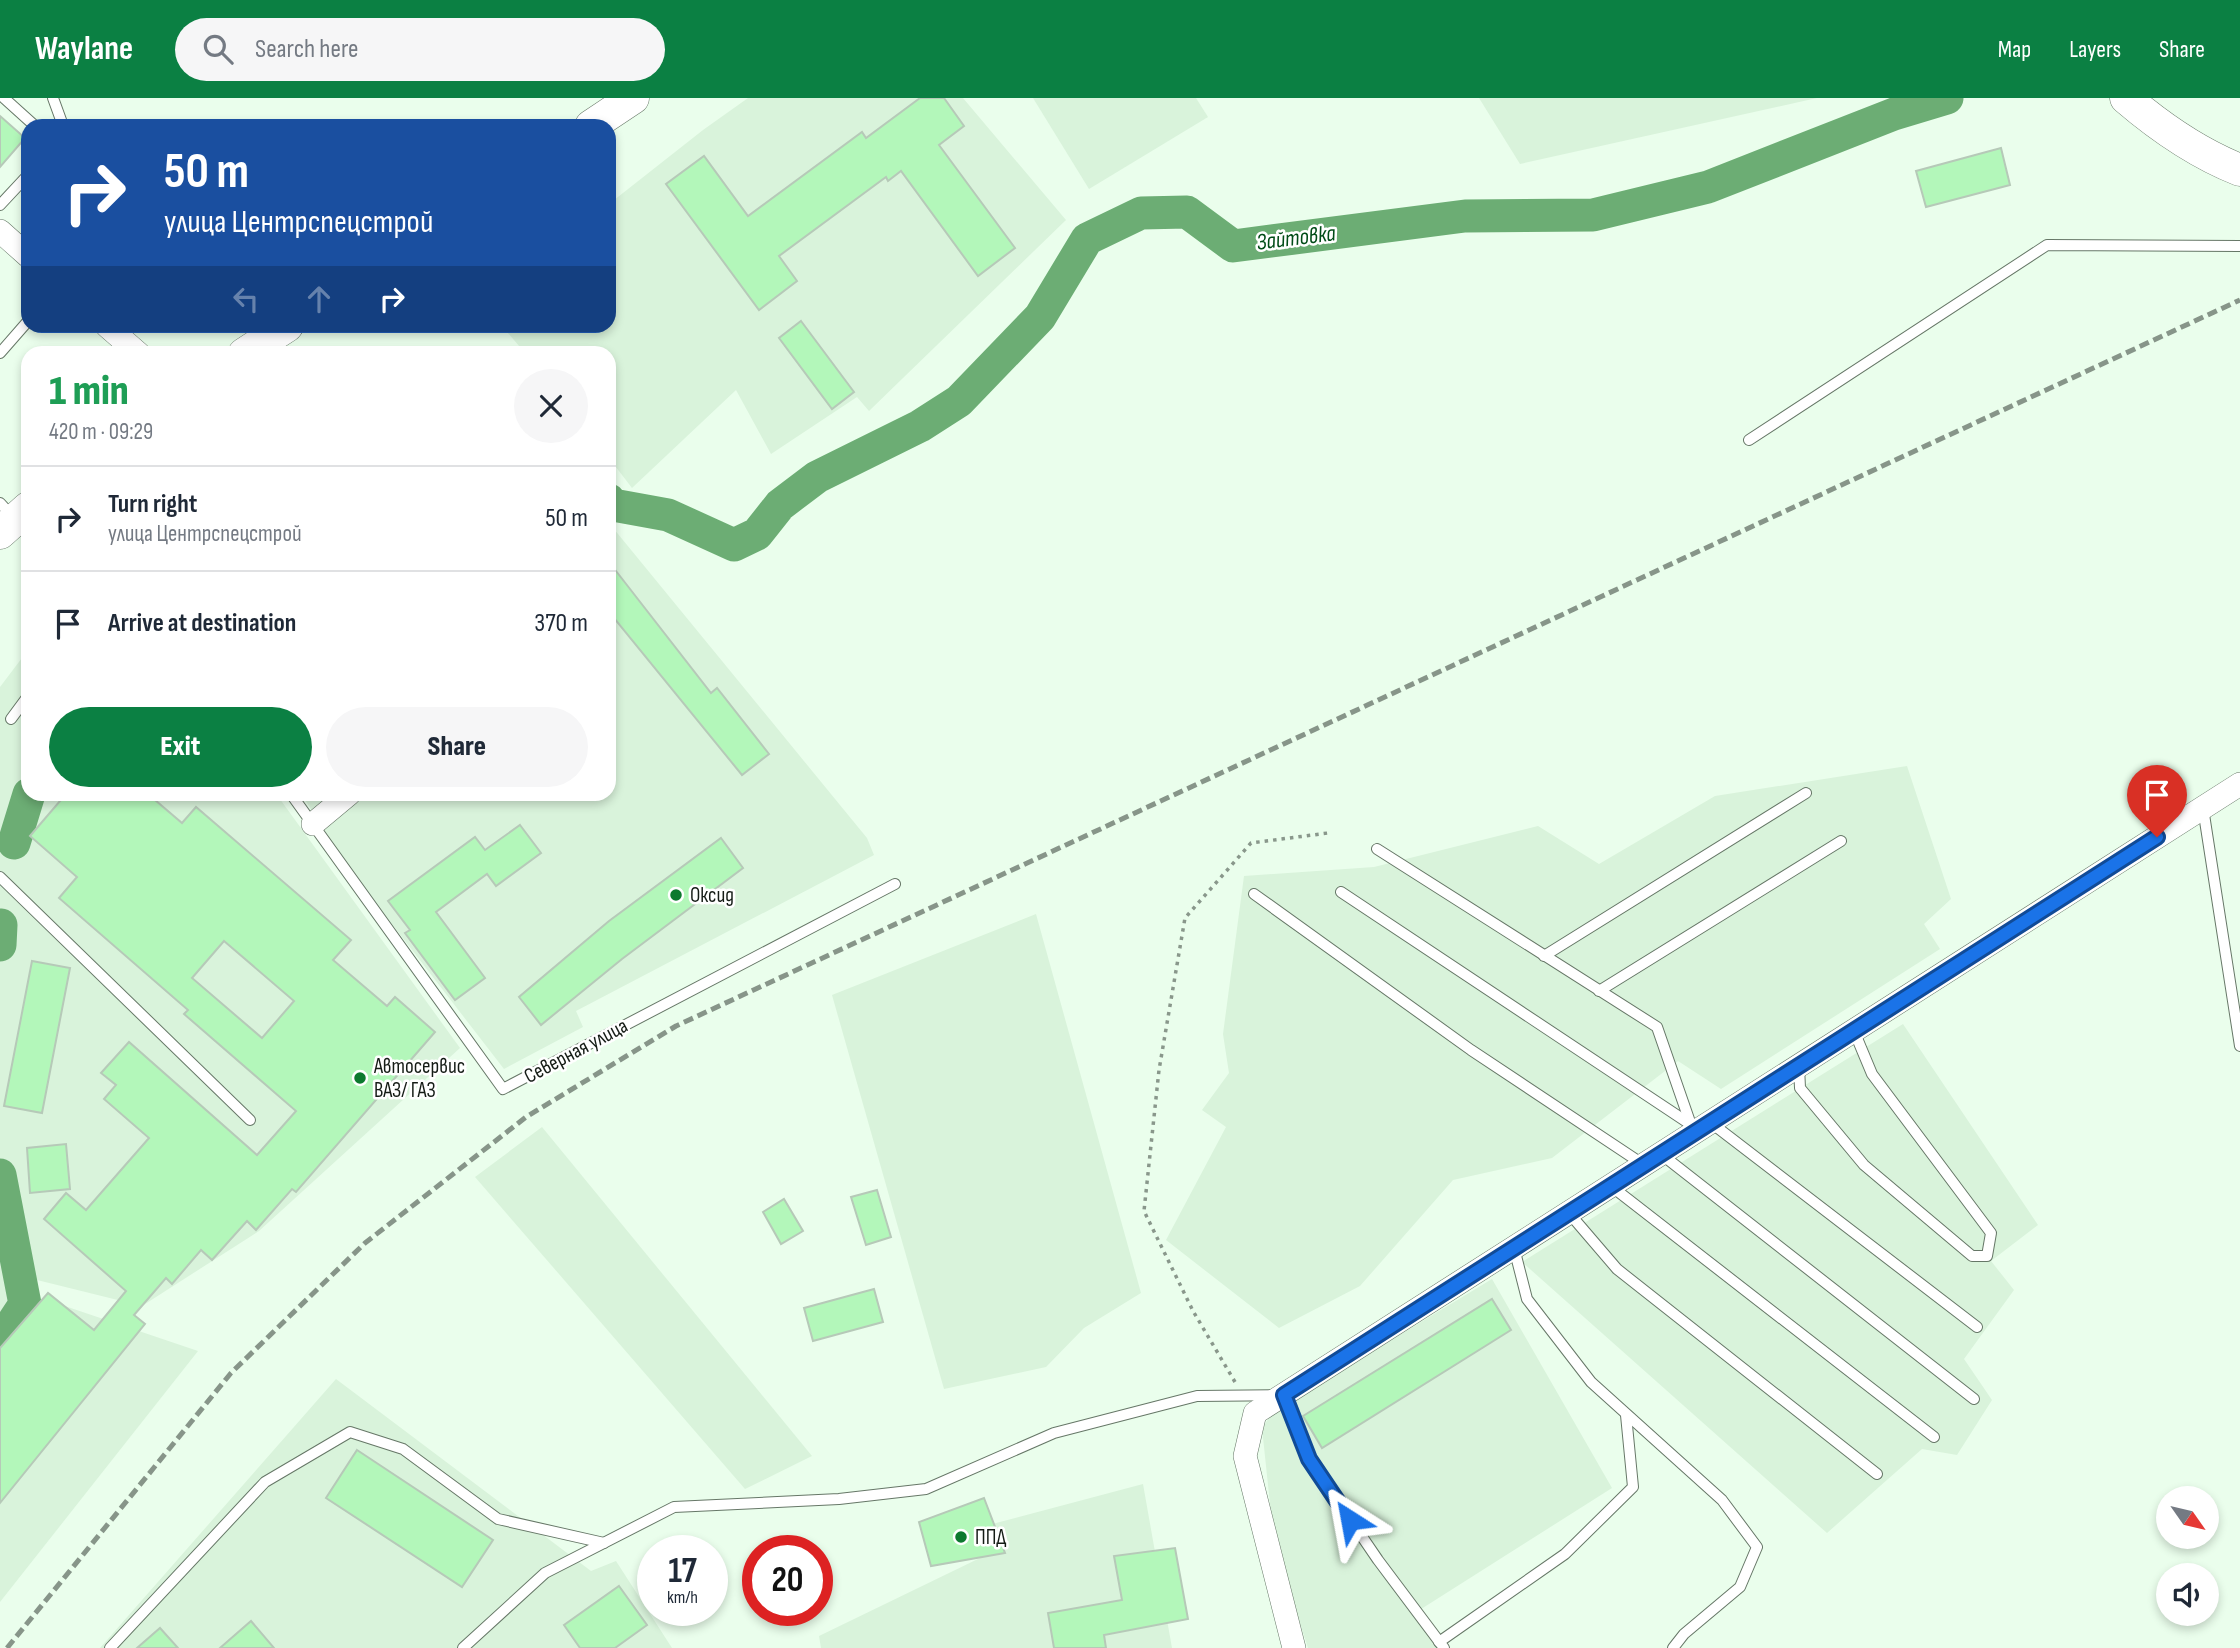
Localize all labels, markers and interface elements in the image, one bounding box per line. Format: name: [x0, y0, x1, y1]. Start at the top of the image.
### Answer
search box: [175, 18, 665, 81]
text: Waylane: [35, 29, 133, 69]
icon: search: [199, 30, 237, 68]
text: Search here: [255, 34, 358, 65]
text: Map: [1998, 35, 2031, 64]
text: Layers: [2069, 35, 2121, 64]
text: Share: [2159, 35, 2205, 64]
text: 50 m: [164, 143, 249, 202]
icon: right: [49, 147, 140, 238]
text: улица Центрспецстрой: [164, 203, 433, 242]
water label: Зайтовка: [1255, 219, 1338, 257]
icon: left: [227, 280, 265, 318]
icon: ahead: [300, 280, 338, 318]
icon: right: [373, 280, 411, 318]
text: 1 min: [49, 366, 129, 417]
button: close: [514, 369, 588, 443]
text: 420 m · 09:29: [49, 418, 153, 446]
text: Turn right: [108, 489, 197, 520]
icon: right: [49, 500, 87, 538]
text: 50 m: [545, 503, 588, 534]
text: улица Центрспецстрой: [108, 520, 302, 548]
icon: arrive: [49, 605, 87, 643]
text: Arrive at destination: [108, 608, 296, 639]
text: 370 m: [534, 608, 588, 639]
button: Exit: [49, 707, 312, 787]
button: Share: [326, 707, 588, 787]
pin: [2127, 765, 2187, 837]
icon: arrive: [2138, 776, 2176, 814]
place label: Оксид: [690, 883, 734, 908]
marker: Оксид: [668, 887, 684, 903]
street label: Северная улица: [520, 1013, 632, 1089]
place label: Автосервис ВАЗ/ ГАЗ: [373, 1054, 465, 1103]
marker: Автосервис ВАЗ/ ГАЗ: [352, 1070, 368, 1086]
position arrow: [1313, 1483, 1387, 1557]
north arrow: [2156, 1486, 2219, 1549]
map controls: [2156, 1486, 2219, 1626]
place label: ППД: [975, 1525, 1006, 1550]
marker: ППД: [953, 1529, 969, 1545]
speed limit sign: 20: [742, 1535, 833, 1626]
text: 17: [668, 1550, 697, 1593]
button: sound: [2156, 1563, 2219, 1626]
text: km/h: [667, 1587, 698, 1608]

